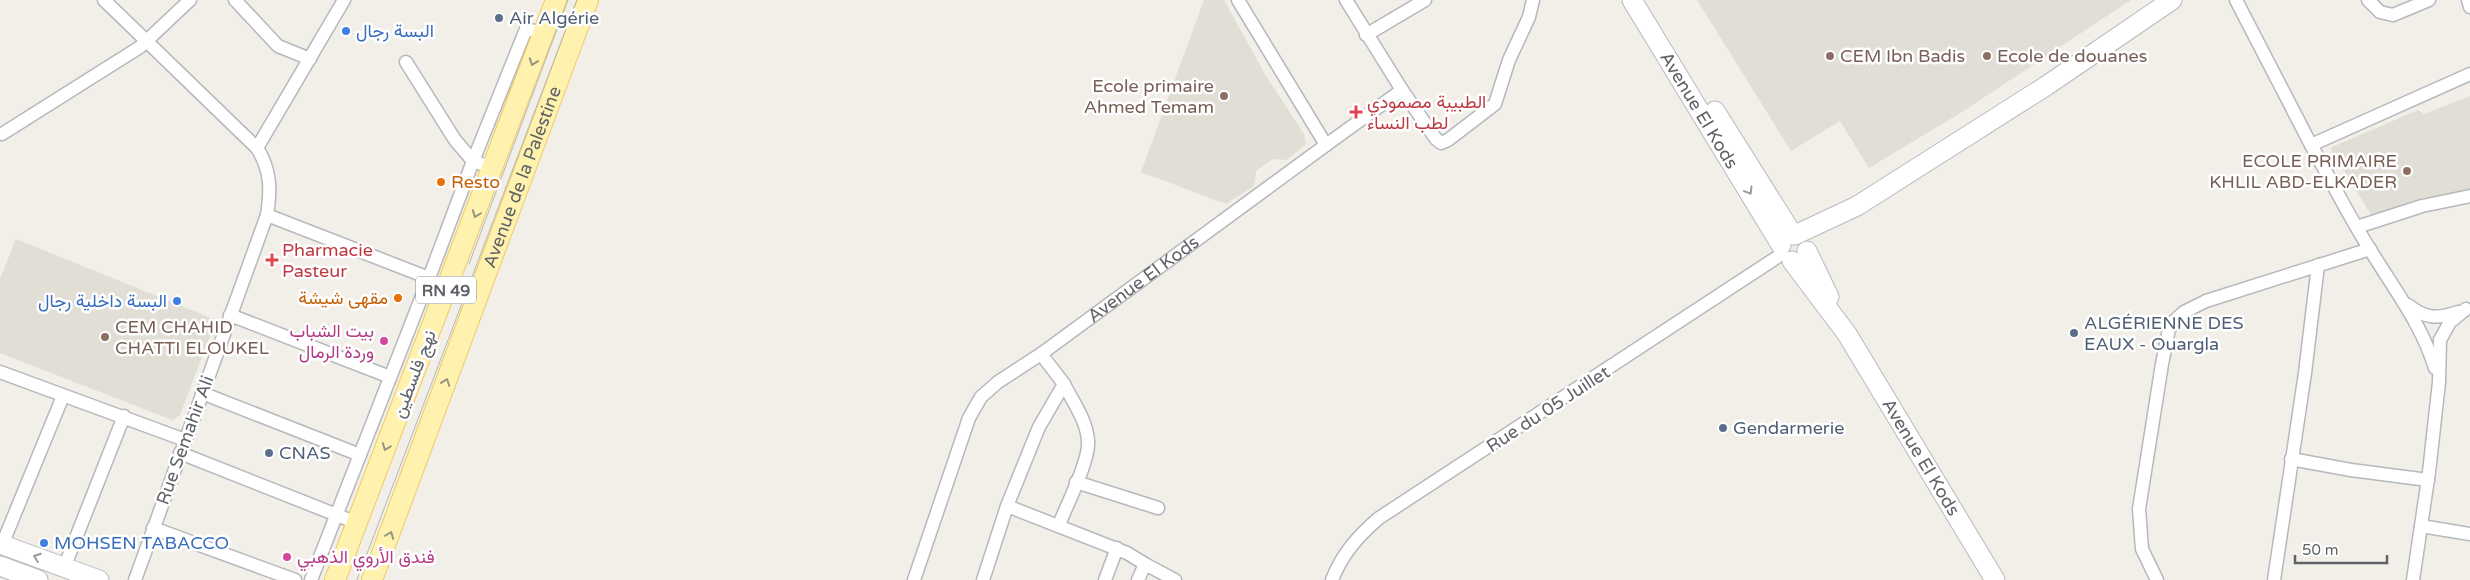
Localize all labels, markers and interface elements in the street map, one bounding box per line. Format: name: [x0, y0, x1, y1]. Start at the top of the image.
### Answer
place label: Air Algérie: [509, 7, 599, 29]
marker: Air Algérie: [493, 12, 505, 24]
place label: البسة رجال: [356, 20, 434, 42]
marker: البسة رجال: [340, 25, 352, 37]
place label: CEM Ibn Badis: [1840, 45, 1965, 67]
place label: Ecole de douanes: [1997, 45, 2147, 67]
street label: Avenue El Kods: [1655, 48, 1743, 173]
marker: CEM Ibn Badis: [1824, 50, 1836, 62]
marker: Ecole de douanes: [1981, 50, 1993, 62]
one-way arrow: [529, 57, 539, 66]
place label: Ecole primaire Ahmed Temam: [1084, 75, 1214, 118]
street label: Avenue de la Palestine: [478, 83, 566, 271]
marker: Ecole primaire Ahmed Temam: [1218, 90, 1230, 102]
place label: الطبيبة مصمودي لطب النساء: [1367, 91, 1486, 134]
marker: الطبيبة مصمودي لطب النساء: [1349, 105, 1363, 119]
place label: ECOLE PRIMAIRE KHLIL ABD-ELKADER: [2209, 150, 2397, 193]
marker: ECOLE PRIMAIRE KHLIL ABD-ELKADER: [2401, 165, 2413, 177]
place label: Resto: [451, 171, 500, 193]
marker: Resto: [435, 176, 447, 188]
one-way arrow: [1742, 185, 1752, 194]
one-way arrow: [471, 209, 482, 218]
street label: Avenue El Kods: [1083, 231, 1203, 327]
place label: Pharmacie Pasteur: [282, 239, 373, 282]
marker: Pharmacie Pasteur: [266, 254, 278, 266]
road number: RN 49: [416, 276, 476, 304]
place label: مقهى شيشة: [298, 287, 388, 309]
place label: البسة داخلية رجال: [38, 290, 167, 312]
marker: مقهى شيشة: [392, 292, 404, 304]
marker: البسة داخلية رجال: [171, 295, 183, 307]
place label: ALGÉRIENNE DES EAUX - Ouargla: [2084, 312, 2244, 355]
place label: CEM CHAHID CHATTI ELOUKEL: [115, 316, 270, 359]
place label: بيت الشباب وردة الرمال: [290, 320, 374, 363]
street label: نهج فلسطين: [387, 327, 442, 422]
marker: ALGÉRIENNE DES EAUX - Ouargla: [2068, 327, 2080, 339]
marker: CEM CHAHID CHATTI ELOUKEL: [99, 331, 111, 343]
marker: بيت الشباب وردة الرمال: [378, 335, 390, 347]
street label: Rue du 05 Juillet: [1482, 361, 1614, 457]
street label: Rue Semahir Ali: [151, 372, 219, 508]
one-way arrow: [440, 378, 450, 387]
street label: Avenue El Kods: [1877, 394, 1965, 520]
place label: Gendarmerie: [1733, 417, 1844, 439]
marker: Gendarmerie: [1717, 422, 1729, 434]
place label: CNAS: [279, 442, 330, 464]
one-way arrow: [382, 443, 392, 451]
marker: CNAS: [263, 447, 275, 459]
one-way arrow: [384, 531, 394, 540]
place label: MOHSEN TABACCO: [54, 532, 229, 554]
scale bar: [2295, 532, 2388, 564]
marker: MOHSEN TABACCO: [38, 537, 50, 549]
text: 50 m: [2302, 541, 2339, 559]
place label: فندق الأروي الذهبي: [297, 546, 435, 572]
marker: فندق الأروي الذهبي: [281, 551, 293, 563]
one-way arrow: [33, 553, 41, 563]

